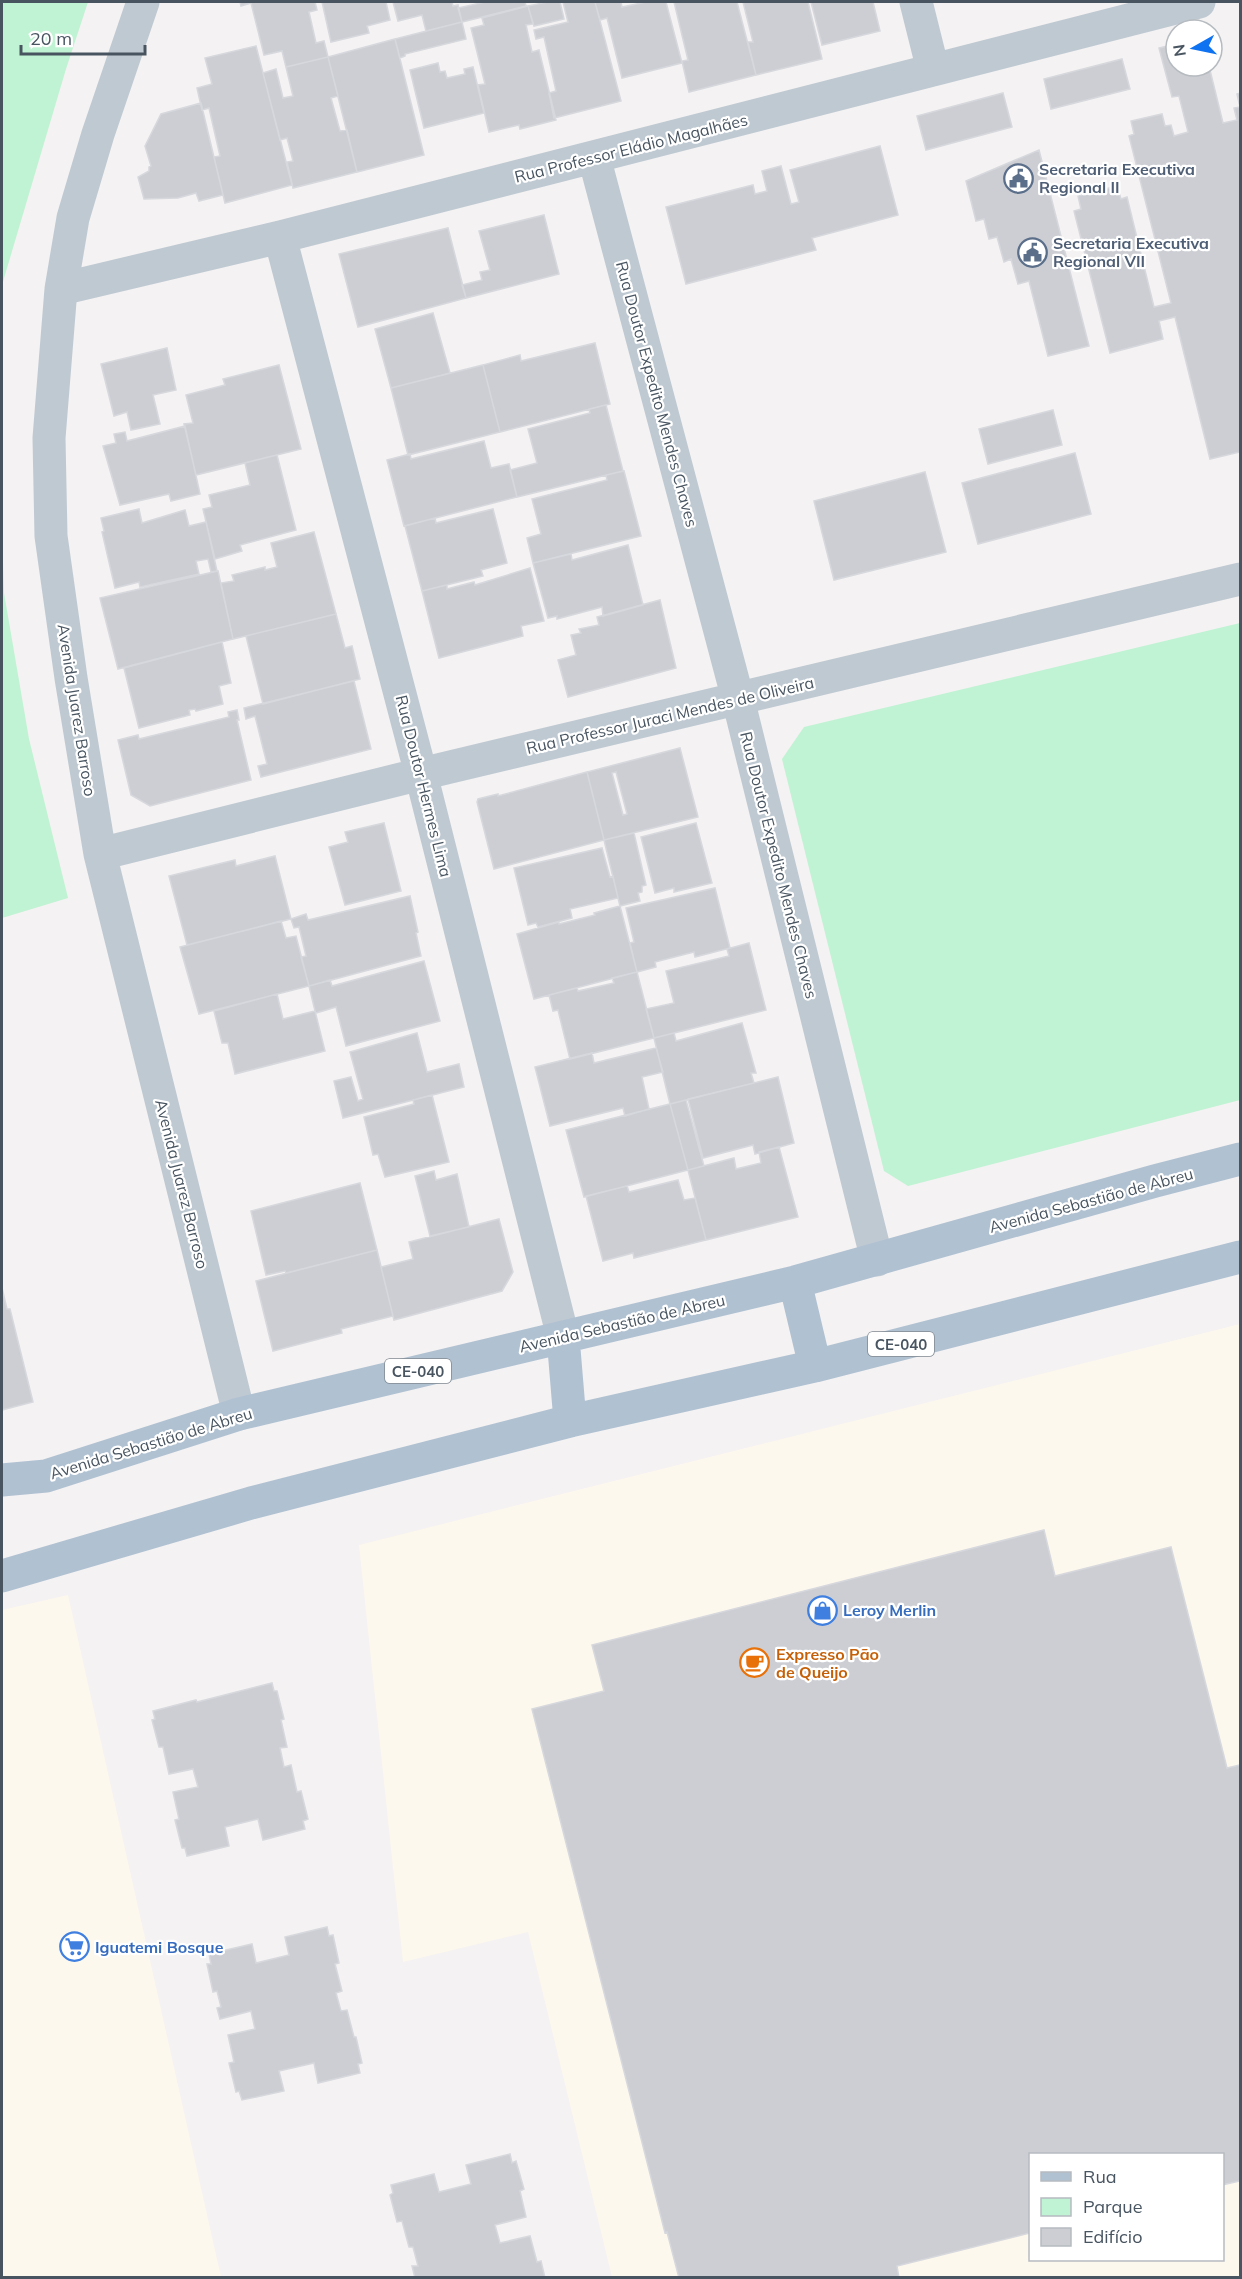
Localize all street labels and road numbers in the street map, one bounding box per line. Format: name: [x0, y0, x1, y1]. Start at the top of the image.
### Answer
street label: Rua Professor Eládio Magalhães: [512, 109, 750, 187]
street label: Rua Doutor Expedito Mendes Chaves: [612, 259, 702, 529]
street label: Avenida Juarez Barroso: [54, 622, 100, 798]
street label: Rua Professor Juraci Mendes de Oliveira: [524, 672, 816, 758]
street label: Rua Doutor Hermes Lima: [392, 693, 456, 879]
street label: Rua Doutor Expedito Mendes Chaves: [736, 729, 822, 1001]
street label: Avenida Juarez Barroso: [151, 1097, 213, 1271]
street label: Avenida Sebastião de Abreu: [987, 1163, 1195, 1237]
street label: Avenida Sebastião de Abreu: [517, 1290, 727, 1356]
road number: CE-040: [868, 1332, 934, 1356]
road number: CE-040: [385, 1359, 451, 1383]
street label: Avenida Sebastião de Abreu: [47, 1403, 255, 1483]

